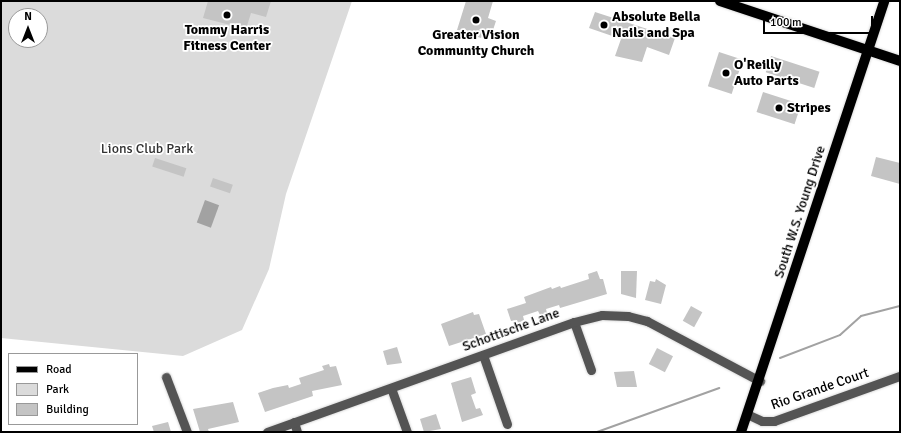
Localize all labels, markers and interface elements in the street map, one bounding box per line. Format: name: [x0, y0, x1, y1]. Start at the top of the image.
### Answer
north arrow: [8, 8, 48, 48]
scale bar: [765, 8, 875, 34]
place label: Absolute Bella Nails and Spa: [612, 9, 700, 42]
text: N: [24, 10, 32, 23]
marker: Tommy Harris Fitness Center: [222, 10, 232, 20]
marker: Greater Vision Community Church: [471, 15, 481, 25]
text: 100 m: [770, 15, 802, 30]
marker: Absolute Bella Nails and Spa: [599, 20, 609, 30]
place label: Tommy Harris Fitness Center: [183, 22, 271, 54]
place label: Greater Vision Community Church: [418, 27, 534, 60]
place label: O'Reilly Auto Parts: [734, 57, 799, 90]
marker: O'Reilly Auto Parts: [721, 68, 731, 78]
place label: Stripes: [787, 100, 831, 116]
marker: Stripes: [774, 103, 784, 113]
park label: Lions Club Park: [101, 141, 193, 157]
street label: South W.S. Young Drive: [771, 144, 829, 280]
street label: Schottische Lane: [460, 305, 562, 355]
legend: [8, 353, 138, 425]
text: Road: [46, 362, 72, 377]
street label: Rio Grande Court: [769, 364, 871, 414]
text: Park: [46, 382, 69, 397]
text: Building: [46, 402, 89, 417]

